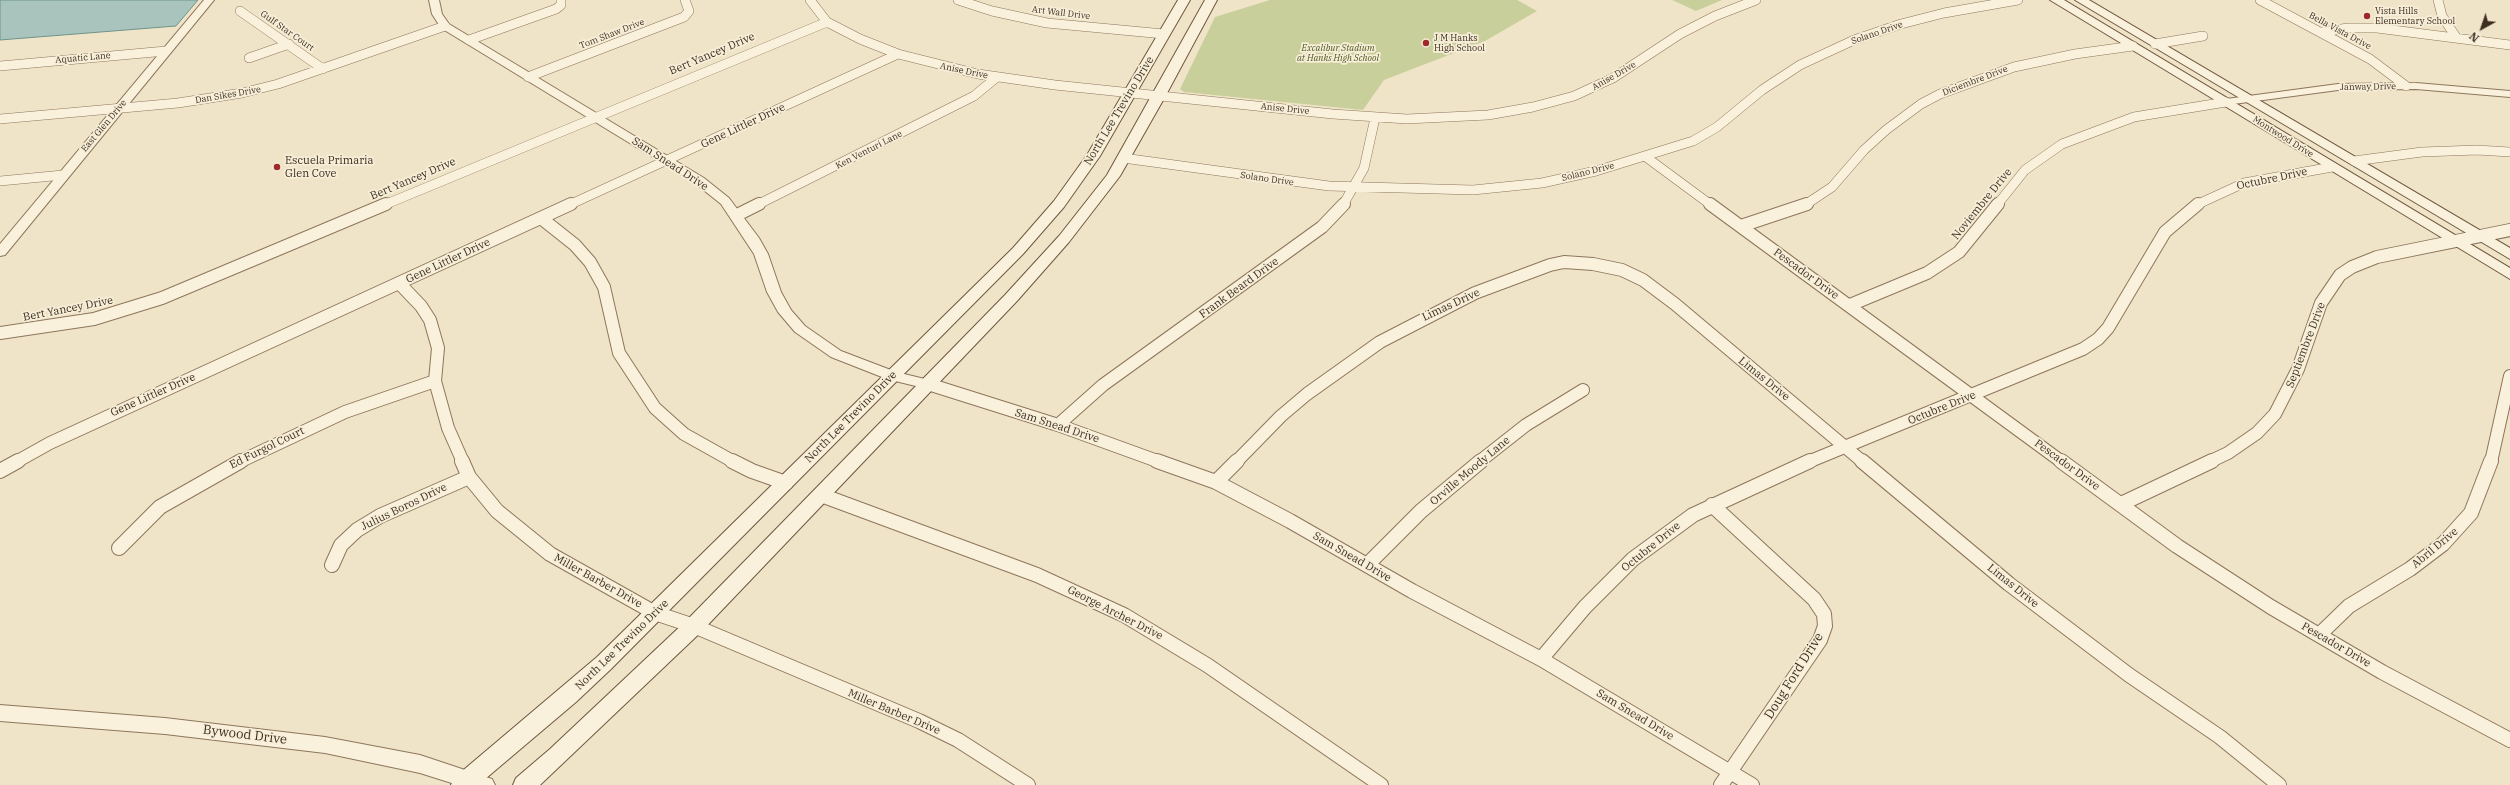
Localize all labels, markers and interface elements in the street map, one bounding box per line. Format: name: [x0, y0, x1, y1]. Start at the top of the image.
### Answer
street label: Art Wall Drive: [1031, 4, 1091, 22]
place label: Vista Hills Elementary School: [2375, 6, 2455, 27]
street label: Gulf Star Court: [258, 8, 316, 54]
north arrow: [2462, 8, 2502, 48]
street label: Bella Vista Drive: [2307, 10, 2373, 52]
marker: Vista Hills Elementary School: [2362, 11, 2372, 21]
street label: Tom Shaw Drive: [578, 17, 646, 51]
street label: Solano Drive: [1850, 19, 1904, 47]
text: N: [2466, 29, 2482, 45]
street label: Bert Yancey Drive: [667, 30, 757, 78]
place label: J M Hanks High School: [1434, 33, 1485, 54]
marker: J M Hanks High School: [1421, 38, 1431, 48]
park label: Excalibur Stadium at Hanks High School: [1297, 43, 1379, 64]
street label: Aquatic Lane: [55, 50, 111, 66]
street label: North Lee Trevino Drive: [1081, 54, 1157, 168]
street label: Anise Drive: [1590, 59, 1638, 93]
street label: Anise Drive: [939, 61, 989, 81]
street label: Diciembre Drive: [1941, 64, 2009, 98]
street label: Janway Drive: [2340, 81, 2396, 93]
street label: Dan Sikes Drive: [194, 84, 262, 106]
street label: East Glen Drive: [79, 98, 129, 154]
street label: Gene Littler Drive: [699, 101, 787, 151]
street label: Anise Drive: [1260, 101, 1310, 117]
street label: Montwood Drive: [2251, 114, 2315, 160]
street label: Ken Venturi Lane: [834, 129, 904, 171]
street label: Sam Snead Drive: [629, 134, 711, 194]
place label: Escuela Primaria Glen Cove: [285, 154, 374, 180]
street label: Bert Yancey Drive: [368, 155, 458, 203]
street label: Solano Drive: [1561, 160, 1615, 184]
marker: Escuela Primaria Glen Cove: [272, 162, 282, 172]
street label: Octubre Drive: [2235, 165, 2309, 193]
street label: Noviembre Drive: [1949, 166, 2015, 242]
street label: Solano Drive: [1240, 170, 1294, 188]
street label: Gene Littler Drive: [404, 236, 492, 286]
street label: Pescador Drive: [1771, 246, 1841, 302]
street label: Frank Beard Drive: [1197, 255, 1281, 321]
street label: Limas Drive: [1420, 286, 1482, 324]
street label: Bert Yancey Drive: [22, 294, 114, 324]
street label: Septiembre Drive: [2284, 300, 2328, 390]
street label: Limas Drive: [1736, 354, 1792, 404]
street label: North Lee Trevino Drive: [802, 368, 900, 466]
street label: Gene Littler Drive: [109, 370, 197, 420]
street label: Octubre Drive: [1906, 388, 1978, 428]
street label: Sam Snead Drive: [1013, 406, 1101, 446]
street label: Ed Furgol Court: [228, 424, 306, 472]
street label: Orville Moody Lane: [1427, 434, 1513, 508]
street label: Pescador Drive: [2032, 437, 2102, 493]
street label: Julius Boros Drive: [359, 481, 449, 533]
street label: Octubre Drive: [1619, 519, 1683, 575]
street label: Abril Drive: [2409, 525, 2461, 571]
street label: Sam Snead Drive: [1311, 529, 1393, 585]
street label: Miller Barber Drive: [552, 551, 644, 611]
street label: Limas Drive: [1985, 561, 2041, 611]
street label: George Archer Drive: [1065, 583, 1165, 643]
street label: North Lee Trevino Drive: [573, 597, 671, 693]
street label: Pescador Drive: [2299, 620, 2373, 670]
street label: Doug Ford Drive: [1761, 630, 1827, 722]
street label: Miller Barber Drive: [846, 687, 942, 737]
street label: Sam Snead Drive: [1594, 687, 1676, 743]
street label: Bywood Drive: [202, 722, 288, 748]

